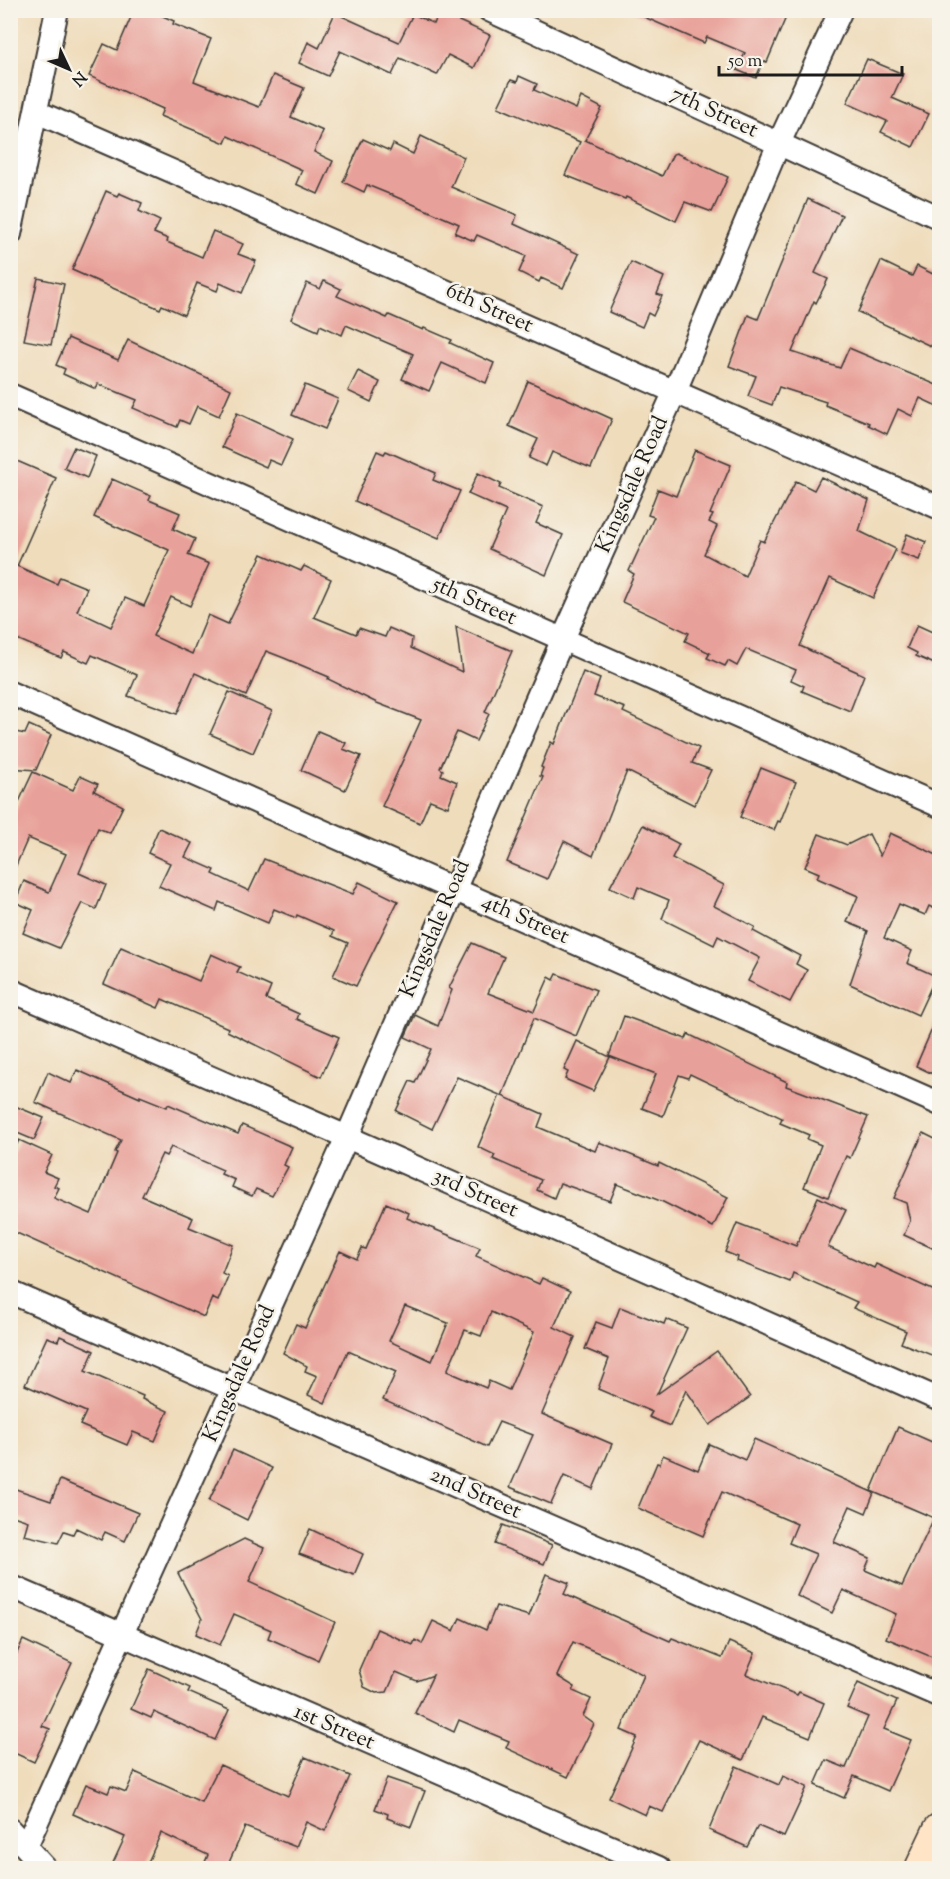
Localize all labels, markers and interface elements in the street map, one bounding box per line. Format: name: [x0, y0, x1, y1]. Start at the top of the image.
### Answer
north arrow: [39, 39, 99, 99]
scale bar: [719, 39, 902, 77]
text: 50 m: [727, 49, 763, 75]
text: N: [65, 65, 91, 90]
street label: 7th Street: [665, 79, 763, 147]
street label: 6th Street: [440, 276, 538, 343]
street label: Kingsdale Road: [588, 411, 678, 559]
street label: 5th Street: [425, 568, 522, 635]
street label: Kingsdale Road: [393, 855, 479, 1003]
street label: 4th Street: [476, 887, 574, 954]
street label: 3rd Street: [427, 1161, 523, 1227]
street label: Kingsdale Road: [195, 1300, 285, 1448]
street label: 2nd Street: [424, 1460, 526, 1529]
street label: 1st Street: [289, 1697, 380, 1760]

